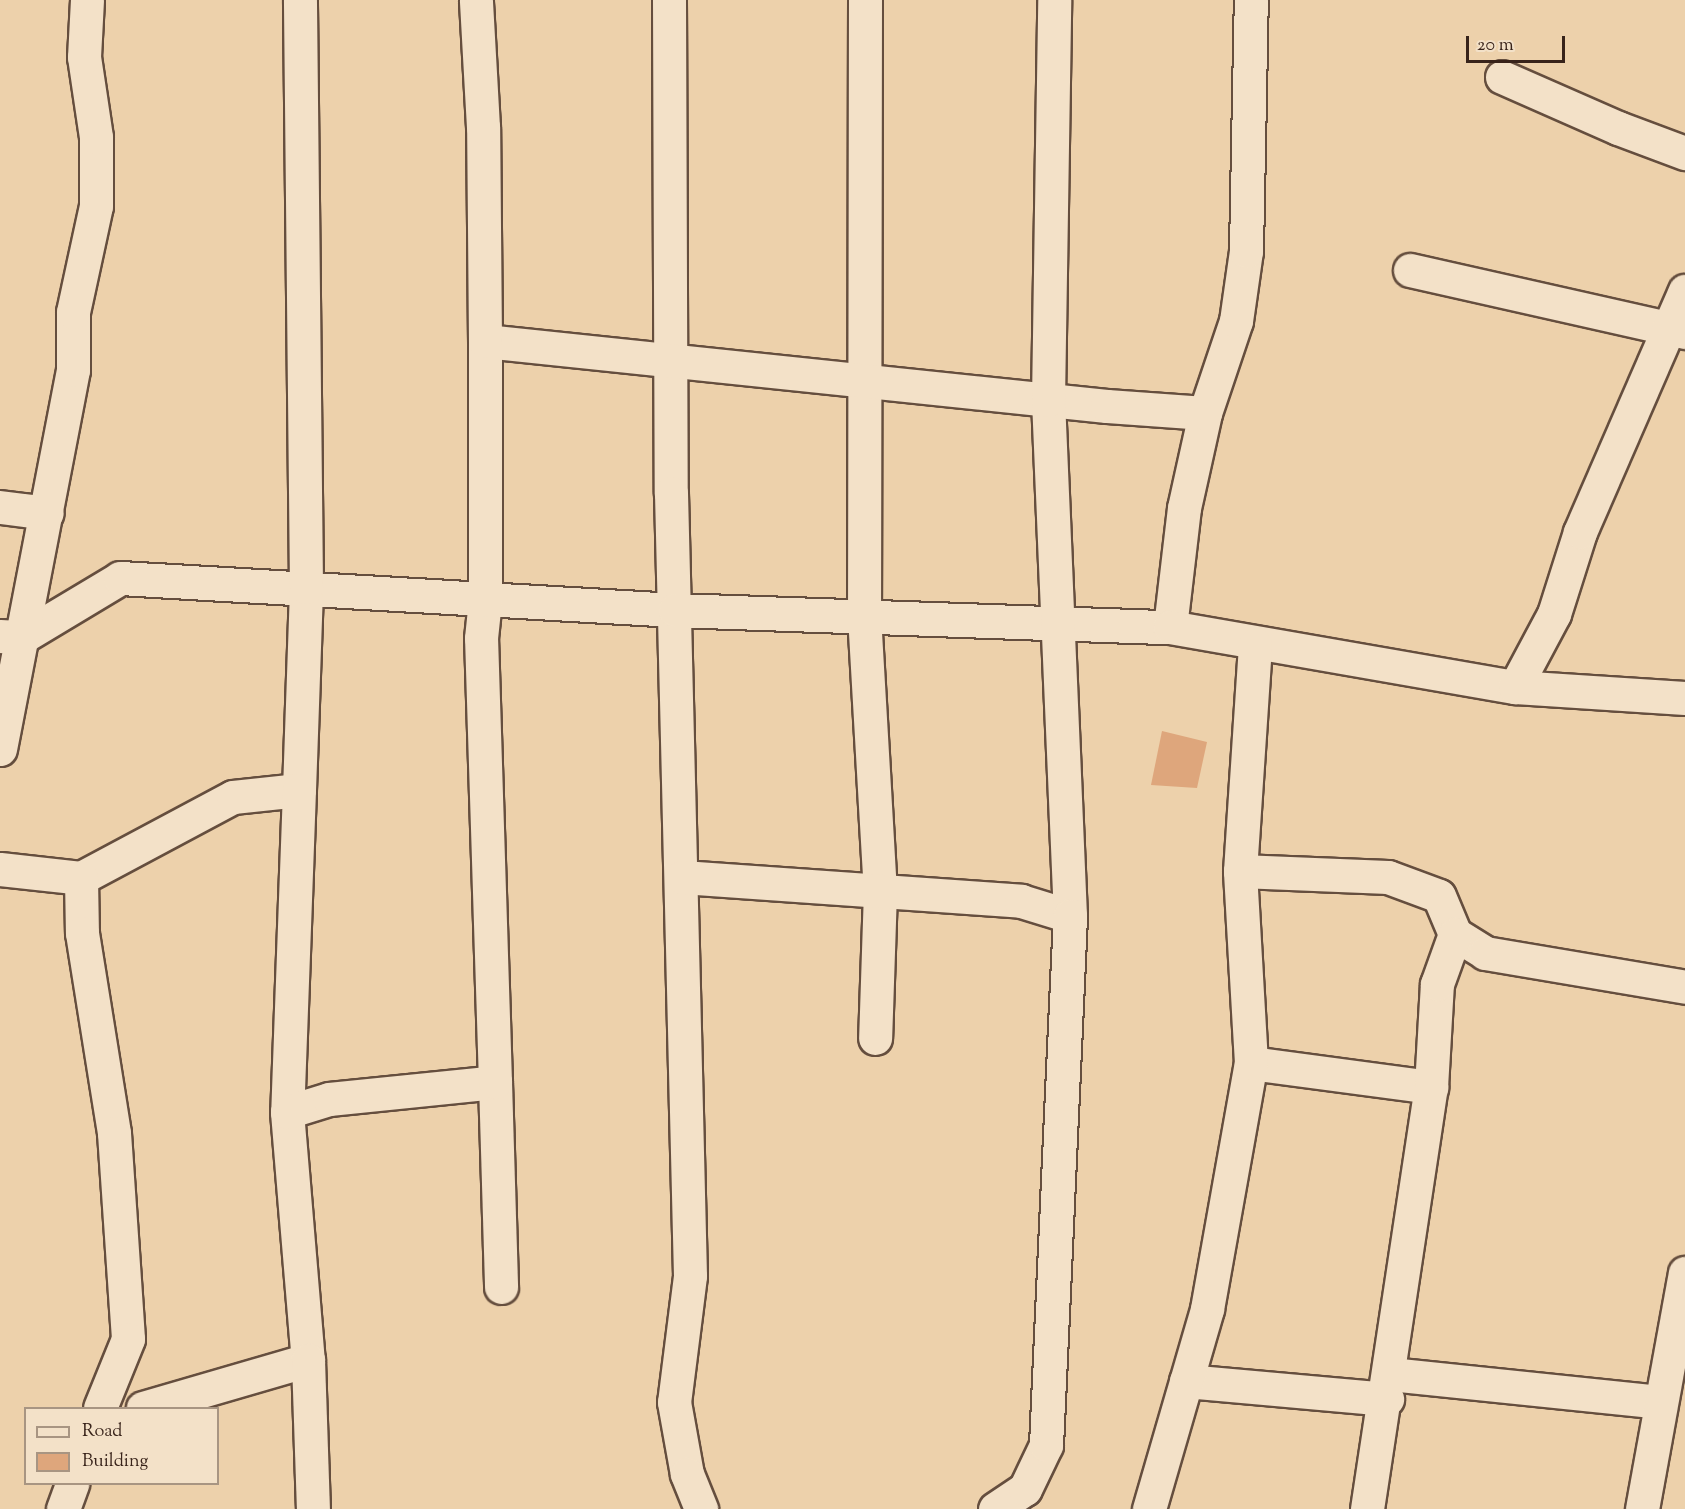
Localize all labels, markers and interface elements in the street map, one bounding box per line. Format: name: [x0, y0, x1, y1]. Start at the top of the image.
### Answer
scale bar: [1469, 24, 1568, 62]
text: 20 m: [1477, 33, 1514, 59]
legend: [24, 1407, 219, 1485]
text: Road: [82, 1419, 122, 1445]
text: Building: [82, 1449, 148, 1475]

